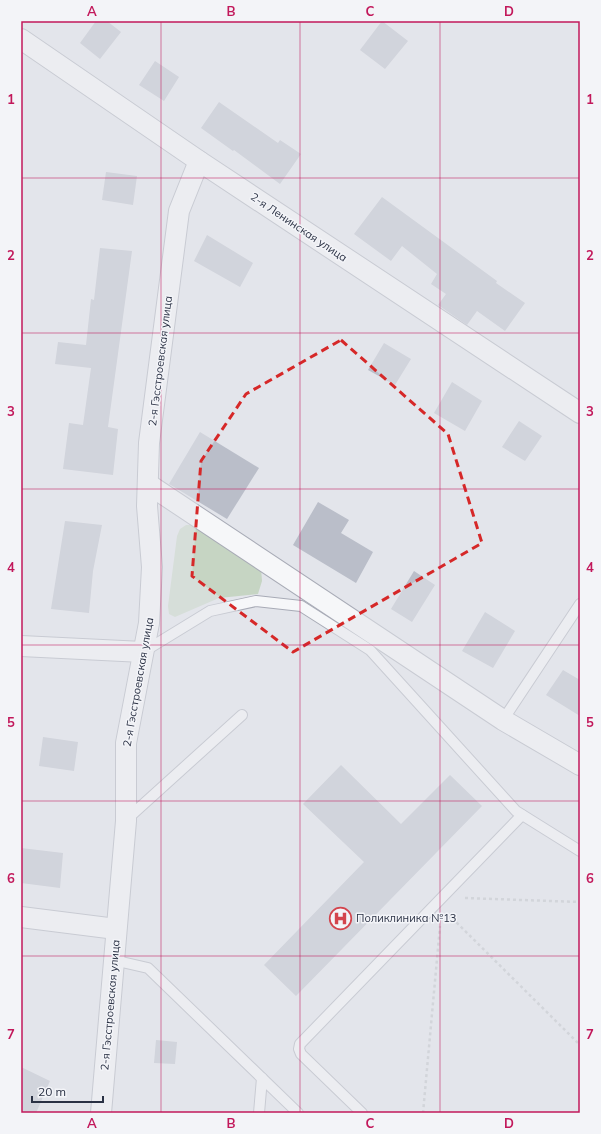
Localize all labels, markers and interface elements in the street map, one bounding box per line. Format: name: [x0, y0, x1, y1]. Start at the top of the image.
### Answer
text: A: [87, 3, 97, 19]
text: B: [227, 3, 236, 19]
text: C: [366, 3, 375, 19]
text: D: [504, 3, 514, 19]
text: 1: [7, 91, 15, 107]
text: 1: [586, 91, 594, 107]
street label: 2-я Ленинская улица: [248, 189, 350, 265]
text: 2: [7, 247, 15, 263]
text: 2: [586, 247, 594, 263]
street label: 2-я Гэсстроевская улица: [145, 295, 175, 427]
text: 3: [7, 403, 15, 419]
text: 3: [586, 403, 594, 419]
text: 4: [7, 559, 15, 575]
text: 4: [586, 559, 594, 575]
street label: 2-я Гэсстроевская улица: [120, 616, 156, 748]
text: 5: [7, 714, 15, 730]
text: 5: [586, 714, 594, 730]
text: 6: [7, 870, 15, 886]
text: 6: [586, 870, 594, 886]
hospital icon: Поликлиника №13: [328, 905, 354, 931]
place label: Поликлиника №13: [356, 911, 456, 925]
street label: 2-я Гэсстроевская улица: [97, 939, 123, 1071]
text: 7: [7, 1026, 15, 1042]
text: 7: [586, 1026, 594, 1042]
scale bar: [32, 1078, 103, 1104]
text: 20 m: [38, 1084, 66, 1099]
text: A: [87, 1115, 97, 1131]
text: B: [227, 1115, 236, 1131]
text: C: [366, 1115, 375, 1131]
text: D: [504, 1115, 514, 1131]

